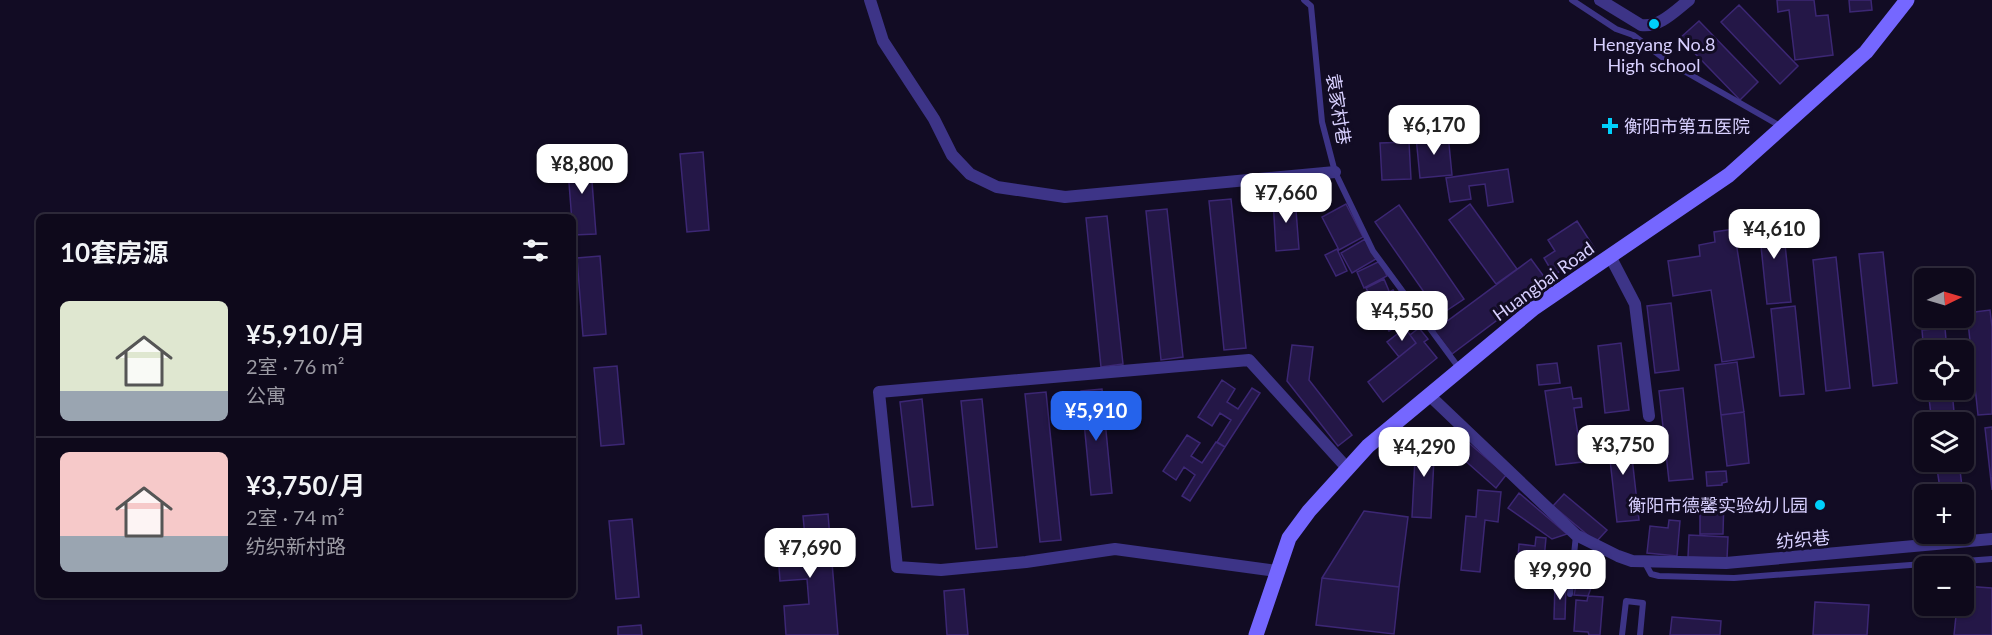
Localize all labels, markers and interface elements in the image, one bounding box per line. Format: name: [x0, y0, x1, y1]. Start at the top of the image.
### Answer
marker: Hengyang No.8 High school: [1647, 17, 1661, 31]
place label: Hengyang No.8 High school: [1593, 33, 1715, 76]
street label: 袁家村巷: [1323, 72, 1355, 146]
pin: ¥6,170: [1385, 105, 1483, 156]
text: ¥6,170: [1403, 112, 1465, 136]
place label: 衡阳市第五医院: [1624, 115, 1750, 137]
marker: 衡阳市第五医院: [1601, 117, 1619, 135]
pin: ¥8,800: [533, 144, 631, 195]
text: ¥8,800: [551, 151, 613, 175]
pin: ¥7,660: [1237, 173, 1335, 224]
text: ¥7,660: [1255, 180, 1317, 204]
pin: ¥4,610: [1725, 209, 1823, 260]
text: ¥4,610: [1743, 216, 1805, 240]
icon: filters: [519, 234, 552, 267]
text: 10套房源: [60, 236, 168, 268]
street label: Huangbai Road: [1488, 237, 1598, 325]
north arrow: [1914, 268, 1974, 328]
map controls: [1914, 268, 1974, 616]
pin: ¥4,550: [1353, 291, 1451, 342]
text: ¥4,550: [1371, 298, 1433, 322]
text: ¥5,910/月: [246, 318, 366, 350]
icon: home: [108, 325, 180, 397]
button: locate: [1914, 340, 1974, 400]
text: 2室 · 76 m²: [246, 354, 345, 378]
text: 公寓: [246, 383, 286, 407]
pin: ¥5,910: [1047, 391, 1145, 442]
text: ¥5,910: [1065, 398, 1127, 422]
button: layers: [1914, 412, 1974, 472]
pin: ¥3,750: [1574, 425, 1672, 476]
pin: ¥4,290: [1375, 427, 1473, 478]
text: ¥3,750: [1592, 432, 1654, 456]
text: ¥4,290: [1393, 434, 1455, 458]
text: ¥3,750/月: [246, 469, 366, 501]
icon: home: [108, 476, 180, 548]
button: +: [1914, 484, 1974, 544]
place label: 衡阳市德馨实验幼儿园: [1628, 494, 1808, 516]
marker: 衡阳市德馨实验幼儿园: [1813, 498, 1827, 512]
text: 2室 · 74 m²: [246, 505, 345, 529]
street label: 纺织巷: [1775, 526, 1831, 552]
pin: ¥7,690: [761, 528, 859, 579]
text: 纺织新村路: [246, 534, 346, 558]
text: ¥7,690: [779, 535, 841, 559]
pin: ¥9,990: [1511, 550, 1609, 601]
button: −: [1914, 556, 1974, 616]
text: ¥9,990: [1529, 557, 1591, 581]

